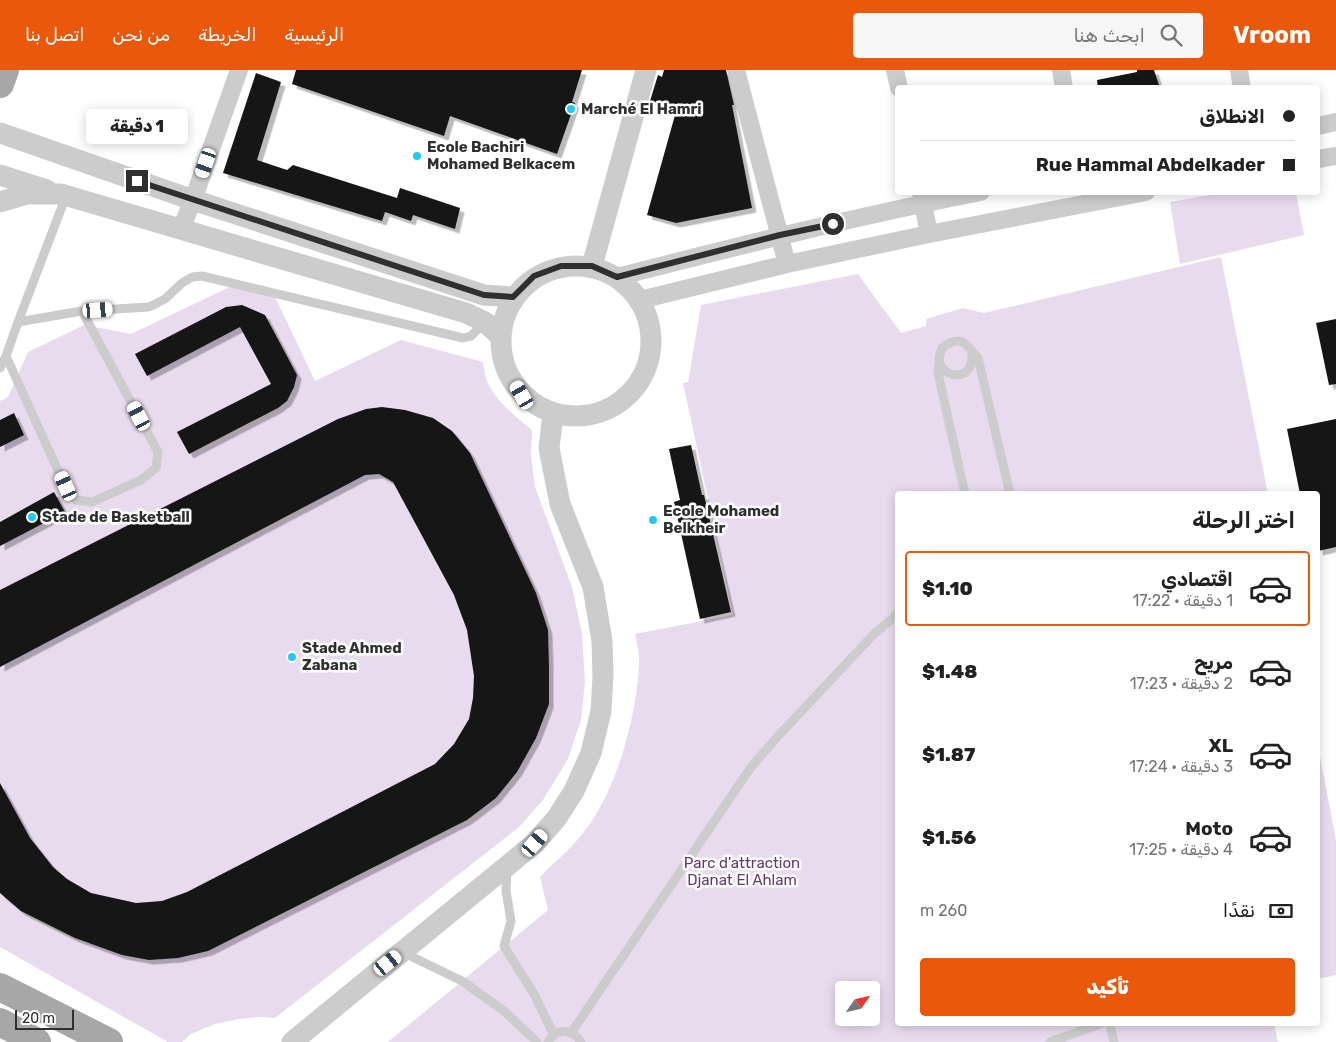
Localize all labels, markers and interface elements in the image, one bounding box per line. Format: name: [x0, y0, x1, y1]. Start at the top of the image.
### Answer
search box: [853, 13, 1203, 58]
icon: search: [1157, 21, 1185, 49]
text: Vroom: [1233, 21, 1311, 49]
text: اتصل بنا: [25, 24, 84, 46]
text: من نحن: [112, 24, 170, 46]
text: الخريطة: [198, 24, 256, 46]
text: الرئيسية: [284, 24, 344, 46]
text: ابحث هنا: [1073, 24, 1145, 47]
place label: Marché El Hamri: [581, 100, 702, 118]
marker: Marché El Hamri: [565, 103, 577, 115]
text: الانطلاق: [1199, 105, 1265, 128]
callout: 1 دقيقة: [86, 108, 188, 144]
text: 1 دقيقة: [110, 117, 164, 136]
place label: Ecole Bachiri Mohamed Belkacem: [427, 138, 575, 173]
car: [194, 146, 217, 180]
marker: Ecole Bachiri Mohamed Belkacem: [411, 150, 423, 162]
text: Rue Hammal Abdelkader: [1036, 153, 1265, 176]
route end: [126, 170, 148, 192]
route start: [822, 213, 844, 235]
car: [82, 301, 113, 319]
car: [508, 378, 535, 412]
car: [125, 399, 152, 433]
car: [53, 469, 78, 503]
place label: Ecole Mohamed Belkheir: [663, 502, 779, 537]
text: اختر الرحلة: [1192, 507, 1295, 534]
place label: Stade de Basketball: [42, 508, 190, 526]
marker: Stade de Basketball: [26, 511, 38, 523]
marker: Ecole Mohamed Belkheir: [647, 514, 659, 526]
icon: car: [1248, 566, 1293, 611]
text: اقتصادي: [1161, 568, 1233, 591]
text: $1.10: [922, 577, 973, 600]
text: 1 دقيقة · 17:22: [1132, 591, 1233, 610]
place label: Stade Ahmed Zabana: [302, 639, 402, 674]
icon: car: [1248, 649, 1293, 694]
marker: Stade Ahmed Zabana: [286, 651, 298, 663]
text: مريح: [1194, 651, 1233, 674]
text: $1.48: [922, 660, 977, 683]
text: 2 دقيقة · 17:23: [1130, 674, 1233, 693]
icon: car: [1248, 732, 1293, 777]
text: XL: [1209, 734, 1233, 757]
text: $1.87: [922, 743, 975, 766]
text: 3 دقيقة · 17:24: [1129, 757, 1233, 776]
icon: car: [1248, 815, 1293, 860]
text: Moto: [1185, 817, 1233, 840]
text: $1.56: [922, 826, 976, 849]
car: [519, 827, 550, 859]
text: 4 دقيقة · 17:25: [1129, 840, 1233, 859]
park label: Parc d'attraction Djanat El Ahlam: [684, 854, 800, 889]
icon: cash: [1267, 897, 1295, 925]
text: نقدًا: [1223, 899, 1255, 922]
text: 260 m: [920, 901, 967, 920]
car: [371, 948, 404, 978]
button: تأكيد: [920, 958, 1295, 1016]
north arrow: [835, 981, 880, 1026]
map controls: [835, 981, 880, 1026]
scale bar: [15, 1007, 74, 1030]
text: 20 m: [22, 1010, 55, 1027]

